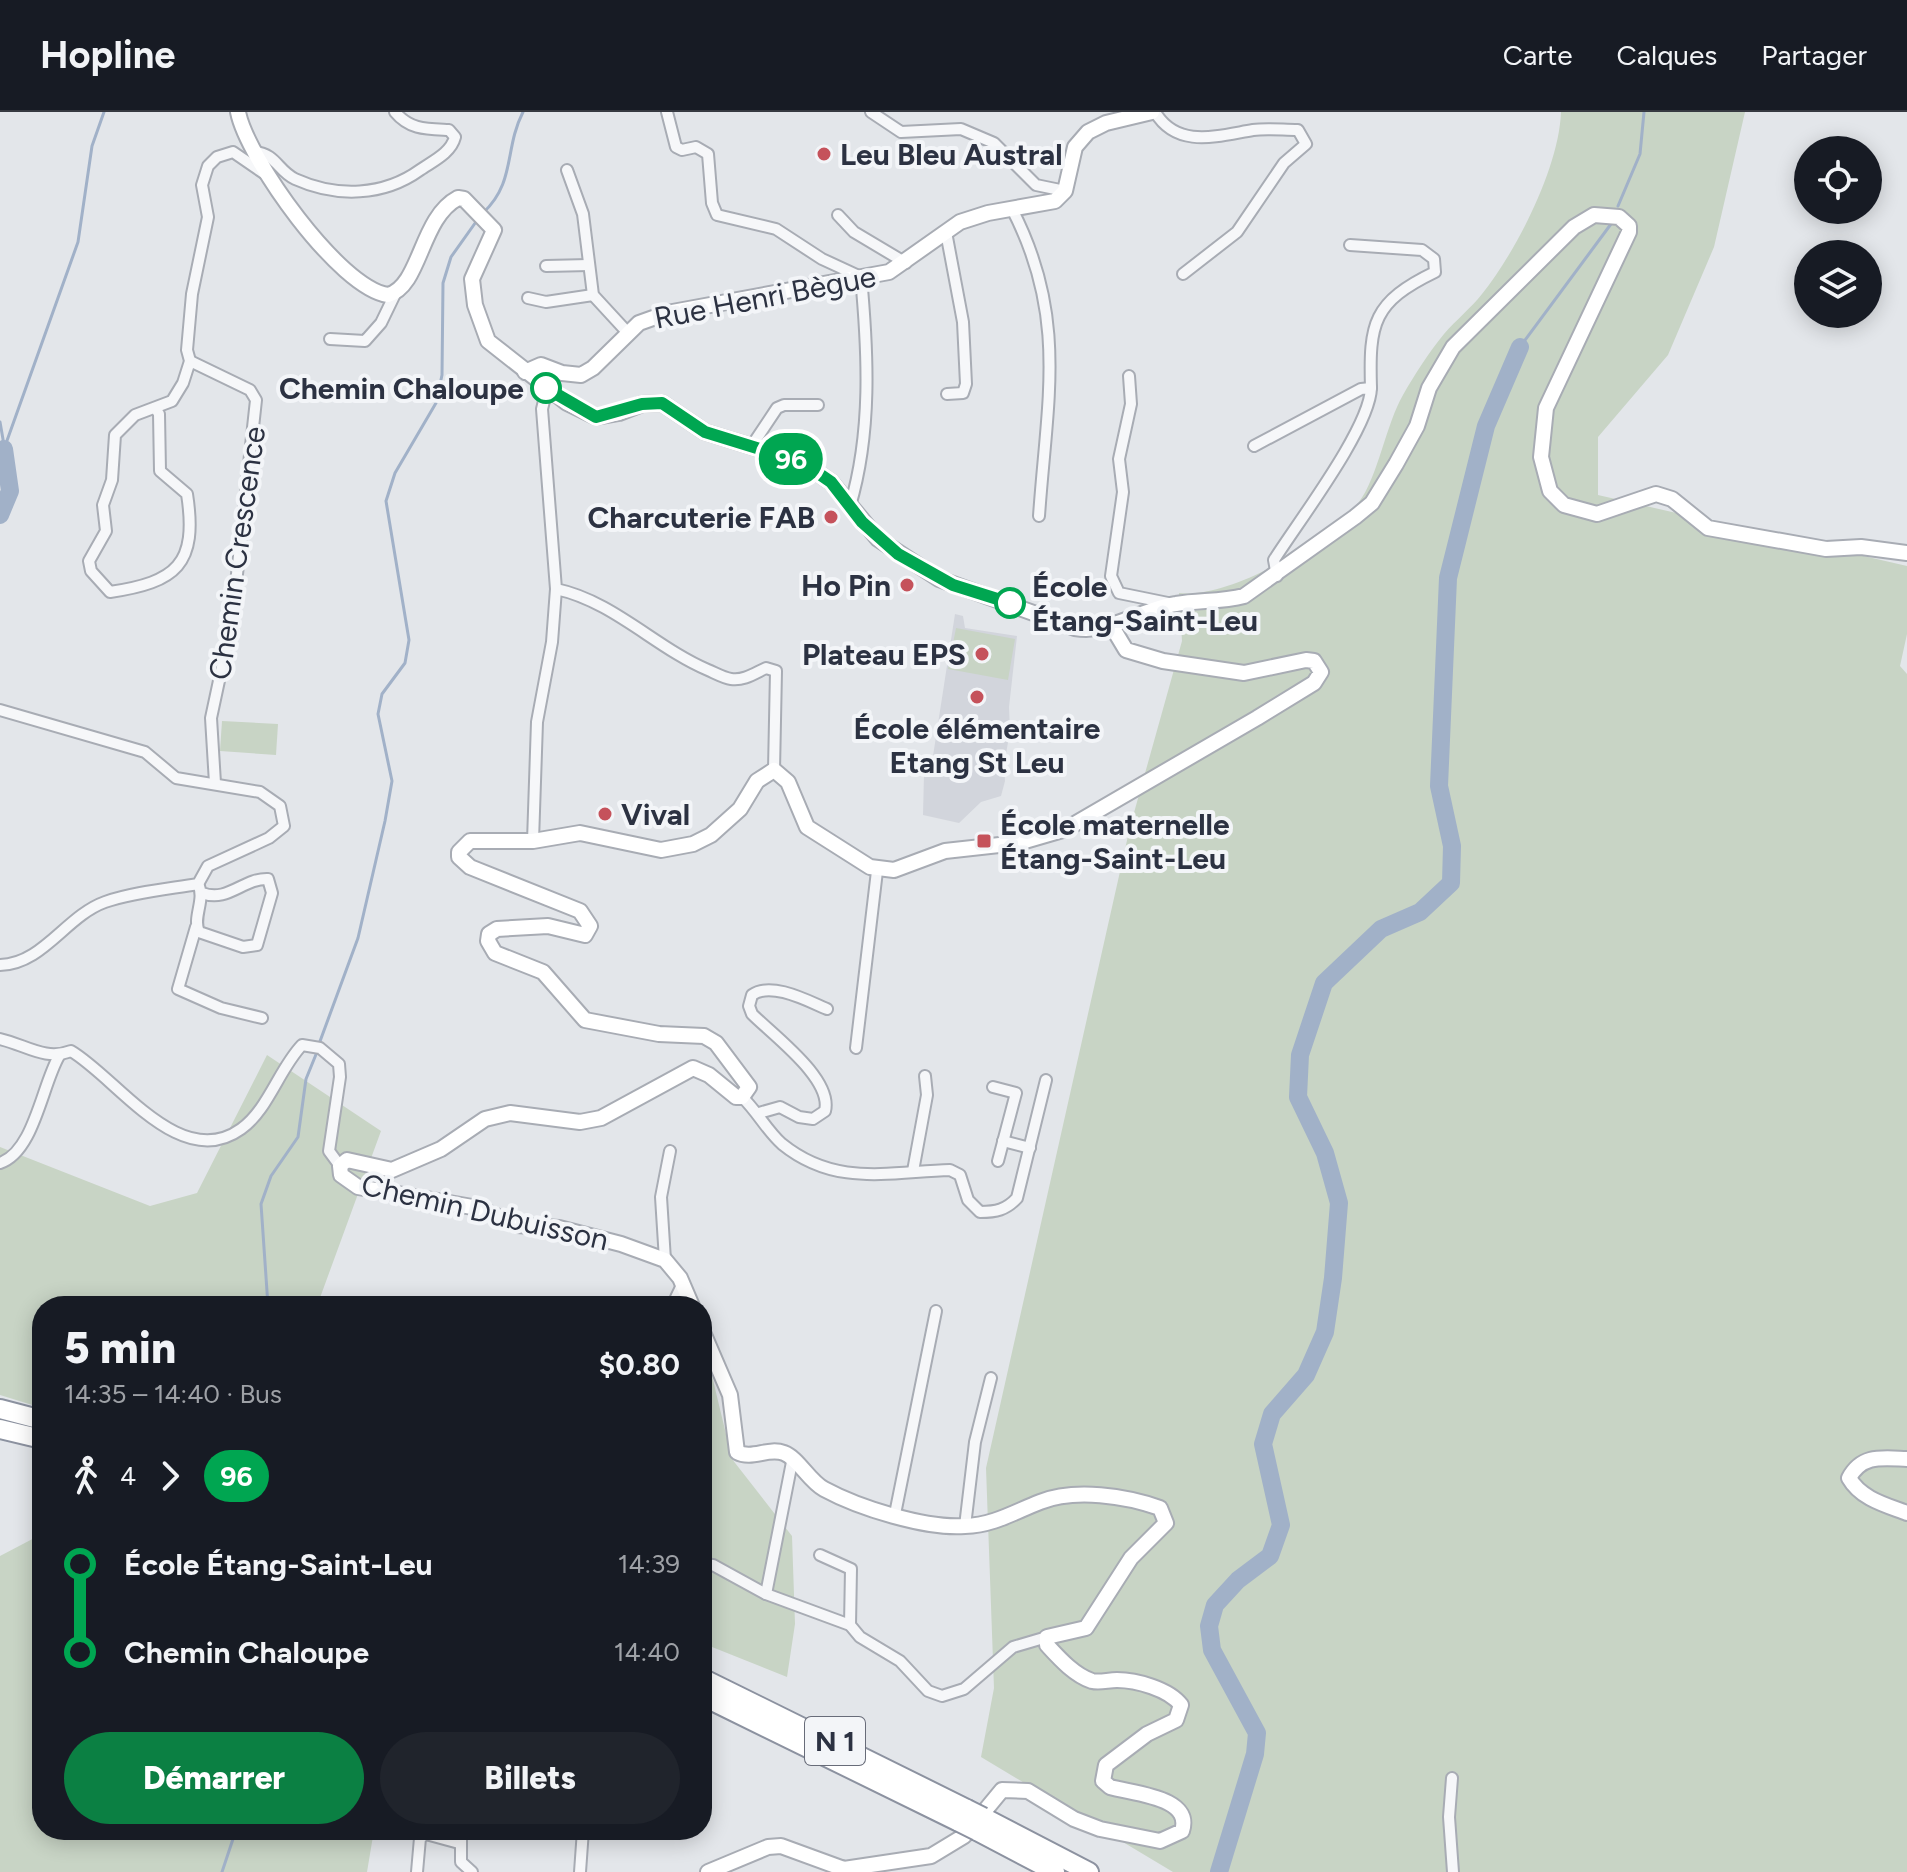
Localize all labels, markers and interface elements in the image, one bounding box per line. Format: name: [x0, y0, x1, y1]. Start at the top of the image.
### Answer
text: Hopline: [40, 32, 175, 78]
text: Carte: [1503, 38, 1573, 72]
text: Calques: [1617, 38, 1717, 72]
text: Partager: [1761, 38, 1867, 72]
place label: Leu Bleu Austral: [840, 136, 1063, 173]
map controls: [1794, 136, 1882, 328]
button: locate: [1794, 136, 1882, 224]
marker: Leu Bleu Austral: [815, 145, 833, 163]
button: layers: [1794, 240, 1882, 328]
street label: Rue Henri Bègue: [651, 257, 879, 337]
place label: Chemin Chaloupe: [279, 370, 524, 407]
marker: Chemin Chaloupe: [531, 373, 561, 403]
street label: Chemin Crescence: [201, 424, 273, 682]
line badge: 96: [755, 433, 827, 485]
text: 96: [775, 442, 807, 476]
place label: Charcuterie FAB: [588, 499, 815, 536]
marker: Charcuterie FAB: [822, 508, 840, 526]
place label: Ho Pin: [801, 567, 891, 604]
place label: École Étang-Saint-Leu: [1032, 568, 1258, 639]
marker: Ho Pin: [898, 576, 916, 594]
marker: École Étang-Saint-Leu: [995, 588, 1025, 618]
place label: Plateau EPS: [802, 636, 966, 673]
marker: Plateau EPS: [973, 645, 991, 663]
marker: École élémentaire Etang St Leu: [968, 688, 986, 706]
place label: École élémentaire Etang St Leu: [854, 710, 1101, 781]
place label: Vival: [621, 796, 690, 833]
marker: Vival: [596, 805, 614, 823]
place label: École maternelle Étang-Saint-Leu: [1000, 806, 1230, 877]
marker: École maternelle Étang-Saint-Leu: [975, 832, 993, 850]
street label: Chemin Dubuisson: [358, 1166, 612, 1258]
text: 5 min: [64, 1321, 176, 1374]
text: $0.80: [599, 1346, 680, 1383]
text: 14:35 – 14:40 · Bus: [64, 1378, 282, 1410]
icon: walk: [64, 1454, 108, 1498]
icon: forward: [148, 1454, 192, 1498]
text: 96: [220, 1459, 253, 1493]
text: 4: [120, 1460, 136, 1492]
text: École Étang-Saint-Leu: [124, 1546, 433, 1583]
text: 14:39: [618, 1548, 680, 1580]
text: Chemin Chaloupe: [124, 1634, 369, 1671]
text: 14:40: [614, 1636, 680, 1668]
road number: N 1: [805, 1717, 865, 1765]
button: Démarrer: [64, 1732, 364, 1824]
button: Billets: [380, 1732, 680, 1824]

